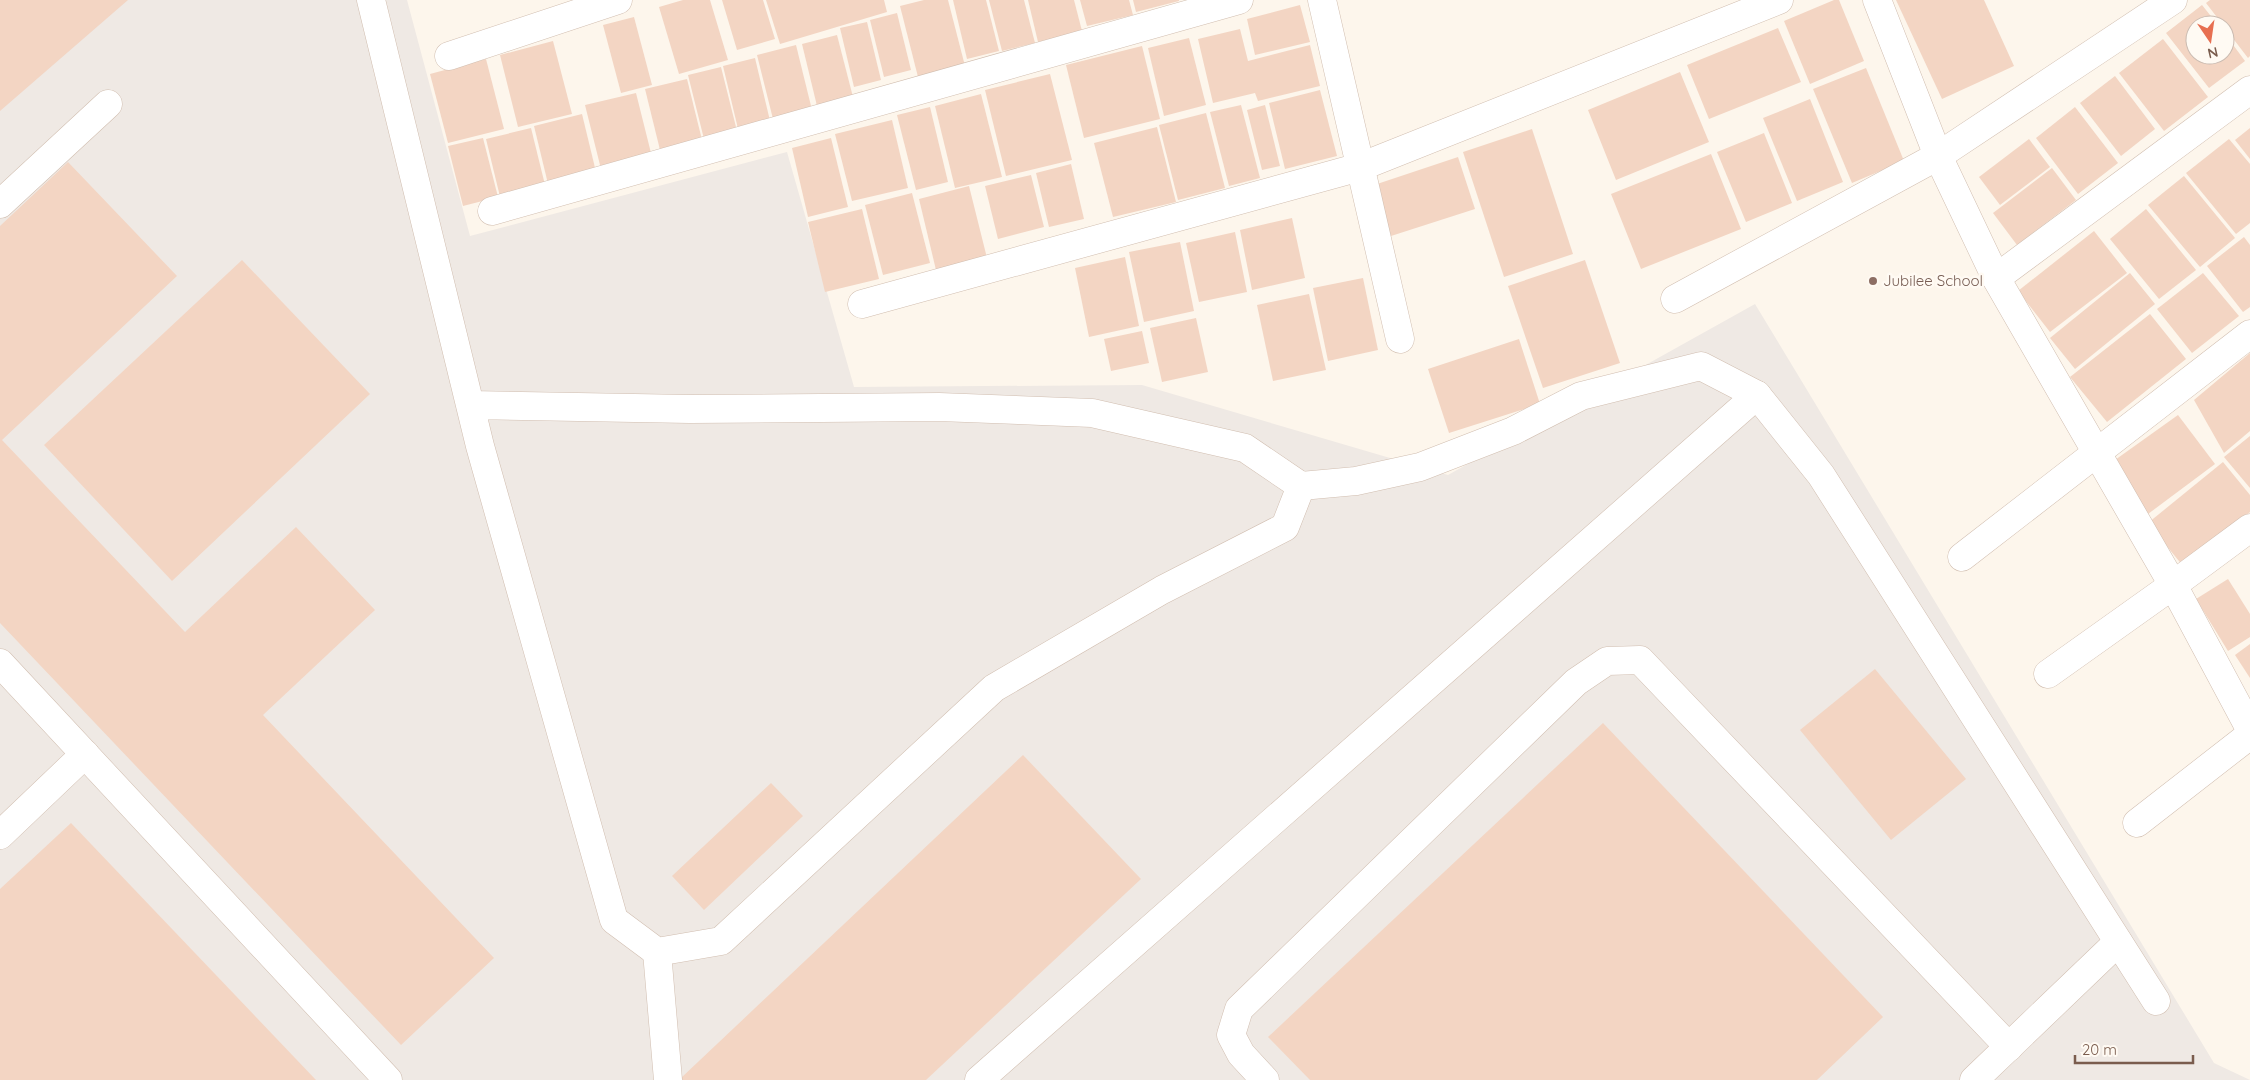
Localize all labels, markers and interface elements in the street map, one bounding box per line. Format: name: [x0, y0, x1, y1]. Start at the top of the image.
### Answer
north arrow: [2185, 15, 2235, 65]
text: N: [2206, 43, 2220, 63]
place label: Jubilee School: [1883, 271, 1983, 290]
marker: Jubilee School: [1867, 275, 1879, 287]
scale bar: [2075, 1032, 2192, 1064]
text: 20 m: [2082, 1040, 2117, 1059]

